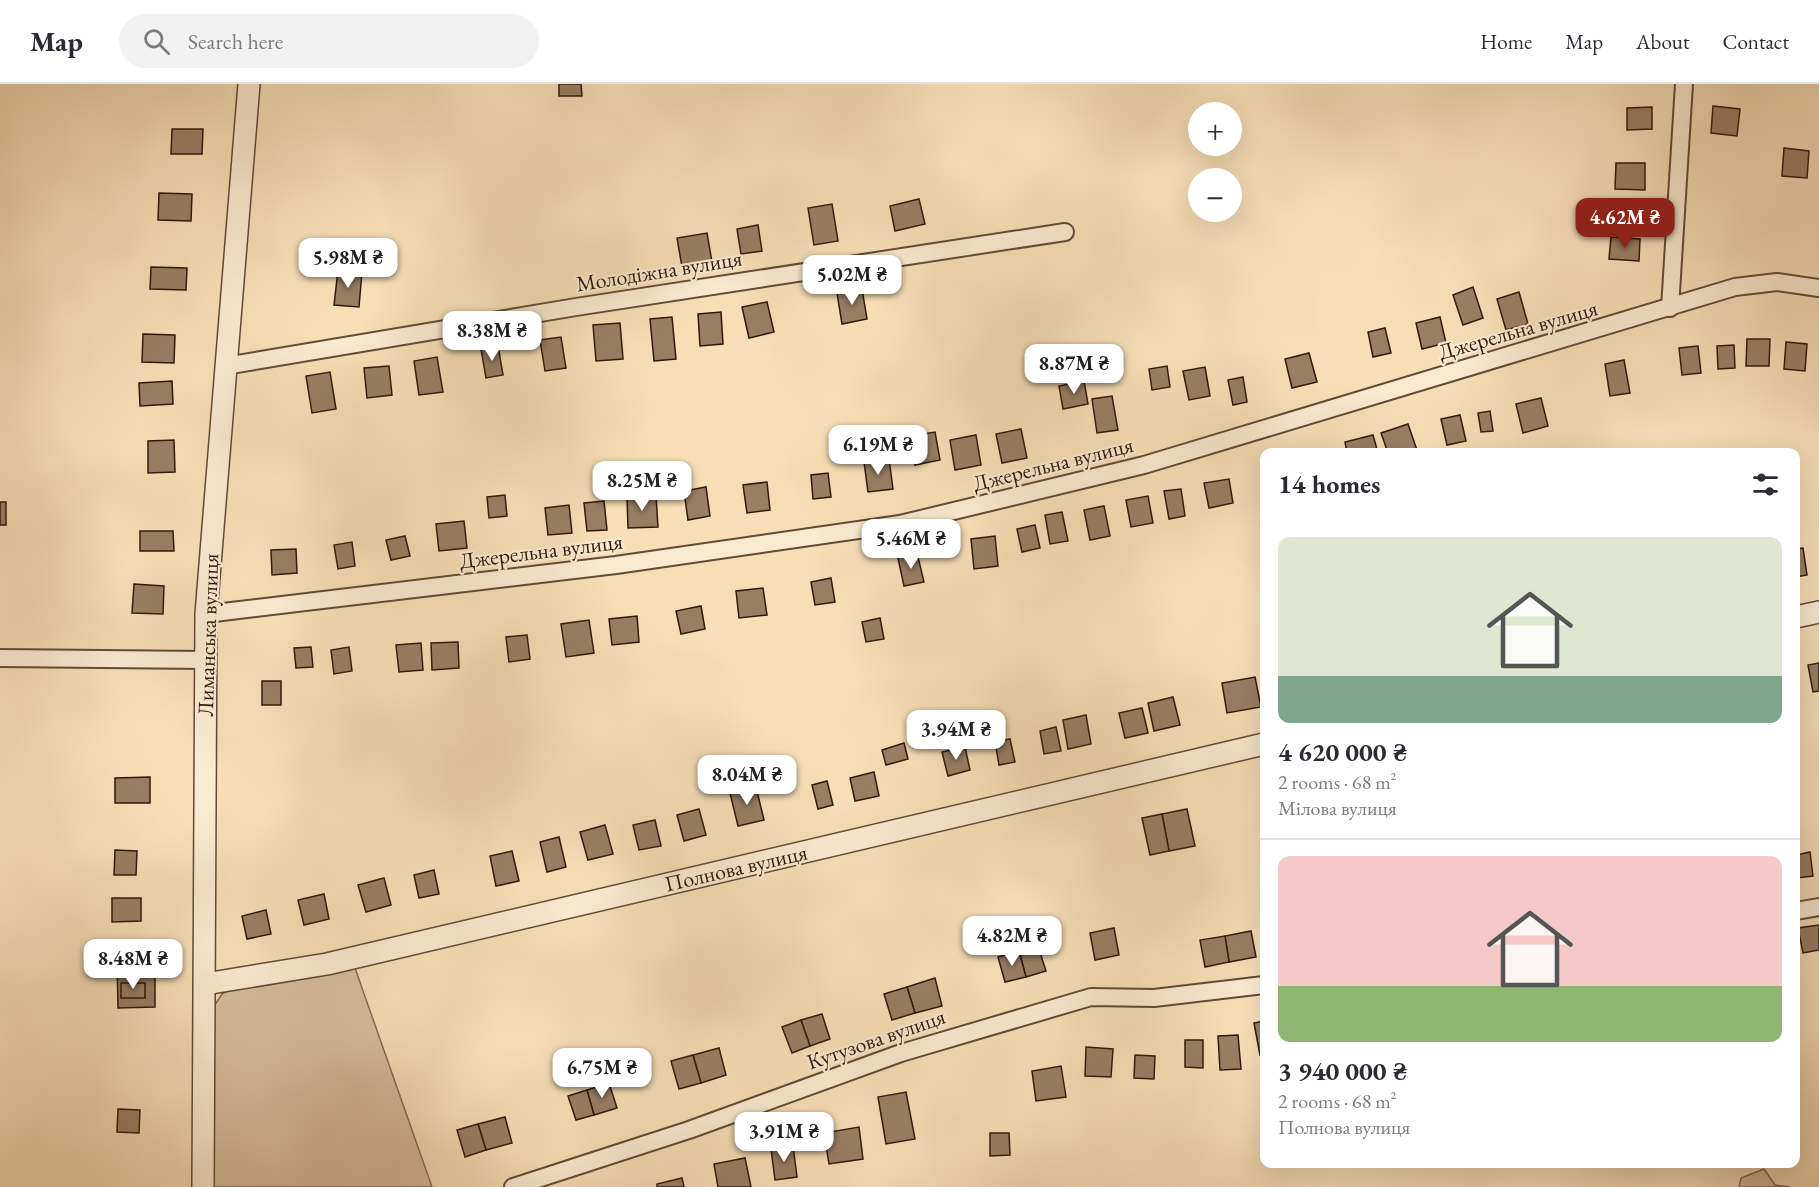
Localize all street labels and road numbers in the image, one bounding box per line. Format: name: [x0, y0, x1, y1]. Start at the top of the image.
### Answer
street label: Молодіжна вулиця: [574, 244, 744, 298]
street label: Джерельна вулиця: [1435, 293, 1601, 367]
street label: Джерельна вулиця: [970, 430, 1136, 498]
street label: Джерельна вулиця: [458, 527, 624, 575]
street label: Лиманська вулиця: [191, 553, 225, 717]
street label: Полнова вулиця: [662, 837, 810, 898]
street label: Кутузова вулиця: [803, 1002, 949, 1076]

